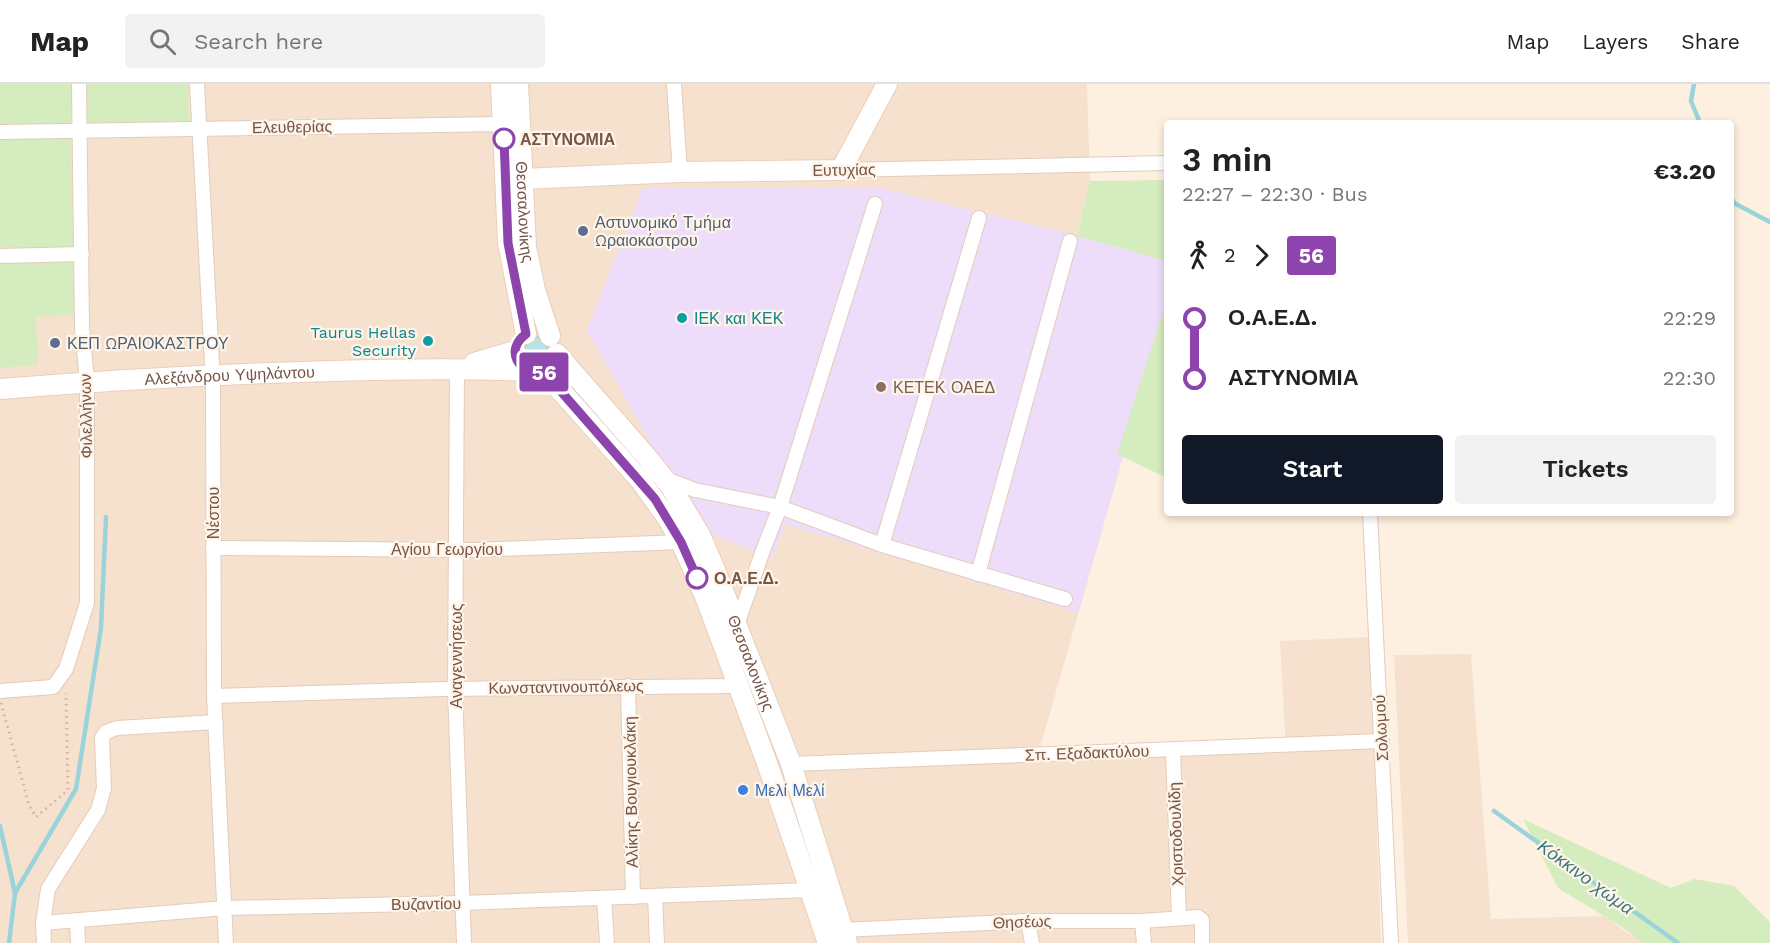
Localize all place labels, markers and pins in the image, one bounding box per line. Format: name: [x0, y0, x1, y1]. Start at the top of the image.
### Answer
marker: ΑΣΤΥΝΟΜΙΑ: [493, 128, 515, 150]
place label: ΑΣΤΥΝΟΜΙΑ: [520, 130, 615, 149]
place label: Αστυνομικό Τμήμα Ωραιοκάστρου: [595, 213, 731, 250]
marker: Αστυνομικό Τμήμα Ωραιοκάστρου: [576, 224, 590, 238]
place label: ΙΕΚ και ΚΕΚ: [694, 309, 784, 328]
marker: ΙΕΚ και ΚΕΚ: [675, 311, 689, 325]
place label: Taurus Hellas Security: [311, 323, 417, 360]
place label: ΚΕΠ ΩΡΑΙΟΚΑΣΤΡΟΥ: [67, 334, 229, 353]
marker: Taurus Hellas Security: [421, 334, 435, 348]
marker: ΚΕΠ ΩΡΑΙΟΚΑΣΤΡΟΥ: [48, 336, 62, 350]
place label: ΚΕΤΕΚ ΟΑΕΔ: [893, 378, 995, 397]
marker: ΚΕΤΕΚ ΟΑΕΔ: [874, 380, 888, 394]
marker: Ο.Α.Ε.Δ.: [686, 567, 708, 589]
place label: Ο.Α.Ε.Δ.: [714, 569, 779, 588]
place label: Μελί Μελί: [755, 781, 825, 800]
marker: Μελί Μελί: [736, 783, 750, 797]

